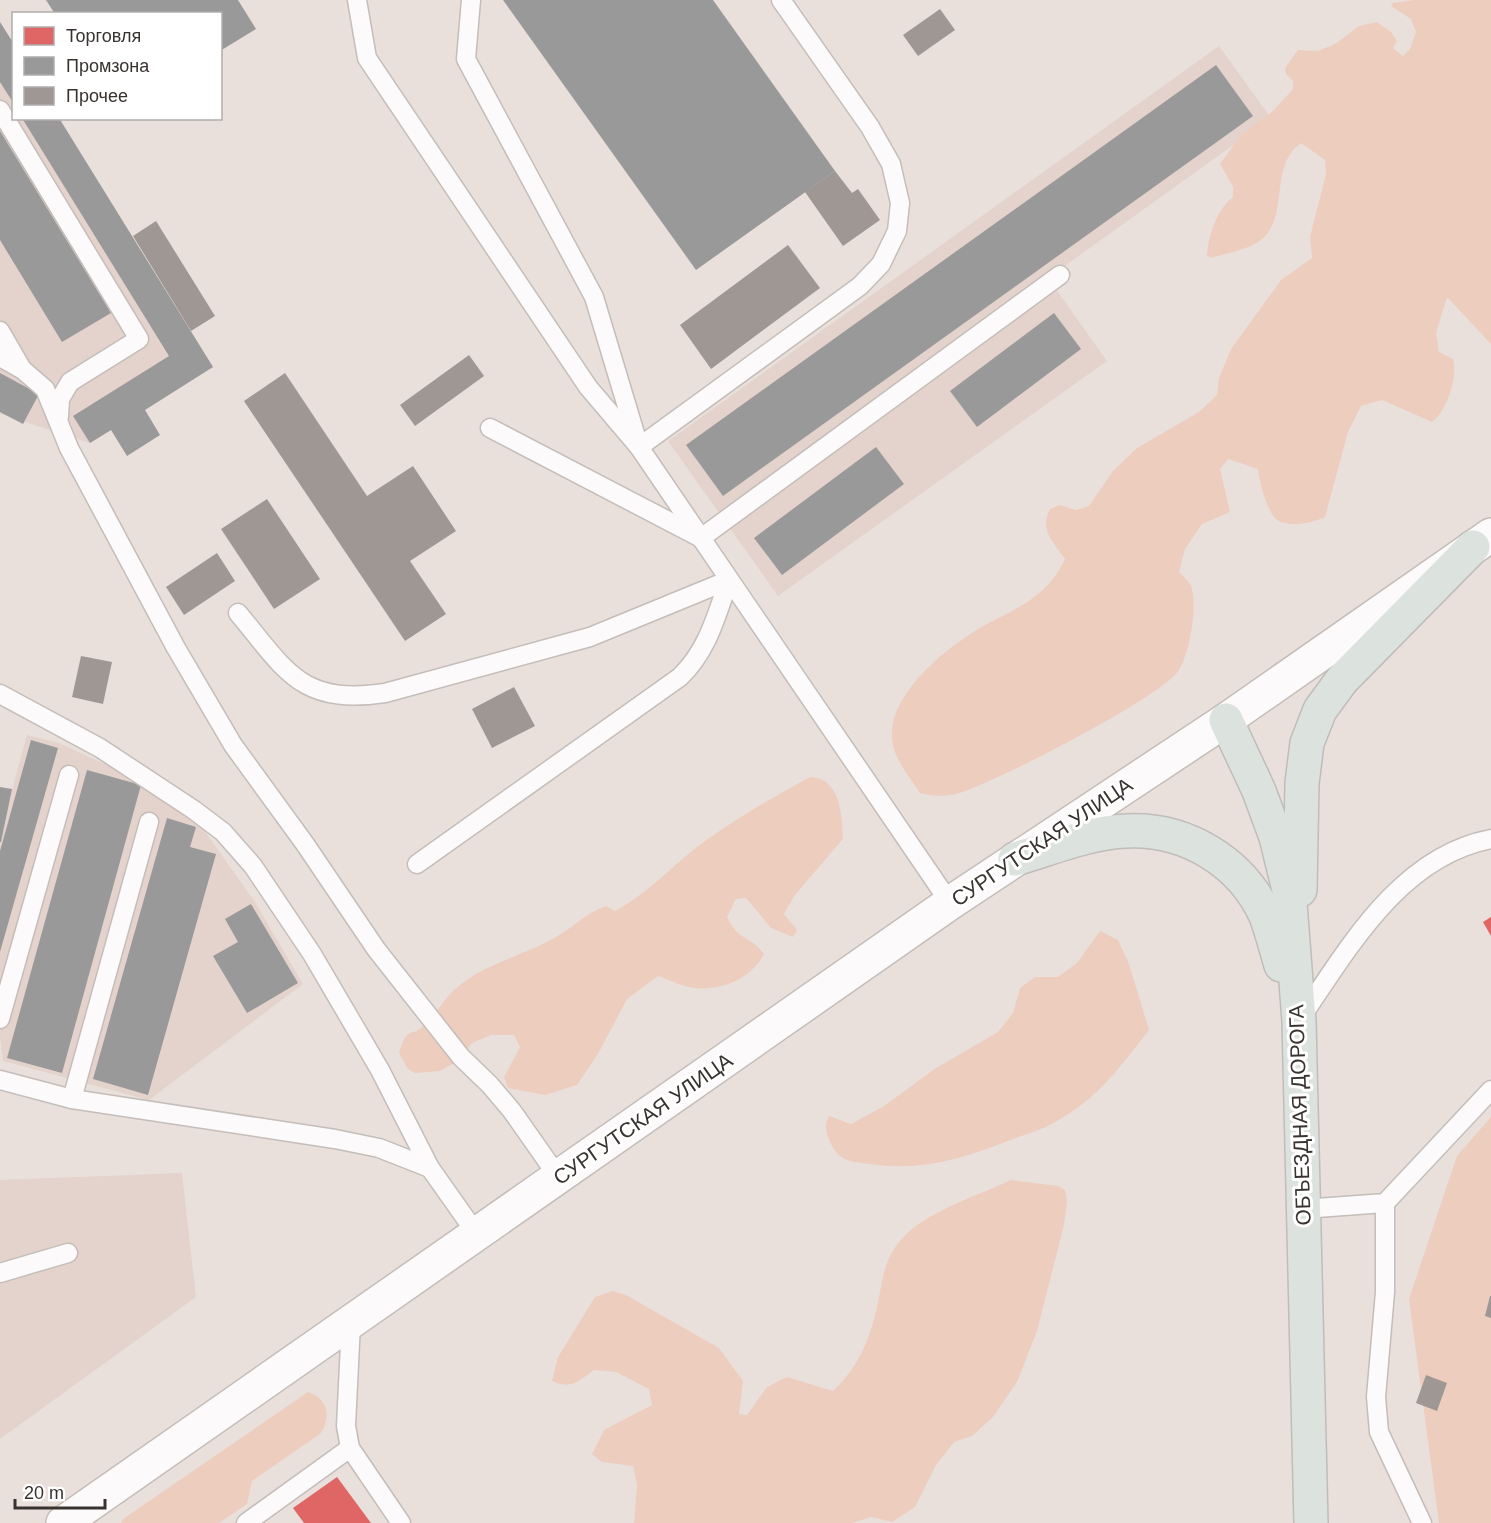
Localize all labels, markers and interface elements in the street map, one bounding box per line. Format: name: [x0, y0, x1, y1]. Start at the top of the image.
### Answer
legend: [12, 12, 222, 120]
text: Торговля: [66, 26, 141, 46]
text: Промзона: [66, 56, 150, 76]
text: Прочее: [66, 86, 128, 106]
street label: СУРГУТСКАЯ УЛИЦА: [947, 773, 1136, 911]
street label: ОБЪЕЗДНАЯ ДОРОГА: [1284, 1004, 1315, 1226]
street label: СУРГУТСКАЯ УЛИЦА: [549, 1048, 736, 1189]
scale bar: [15, 1472, 105, 1510]
text: 20 m: [24, 1483, 64, 1503]

